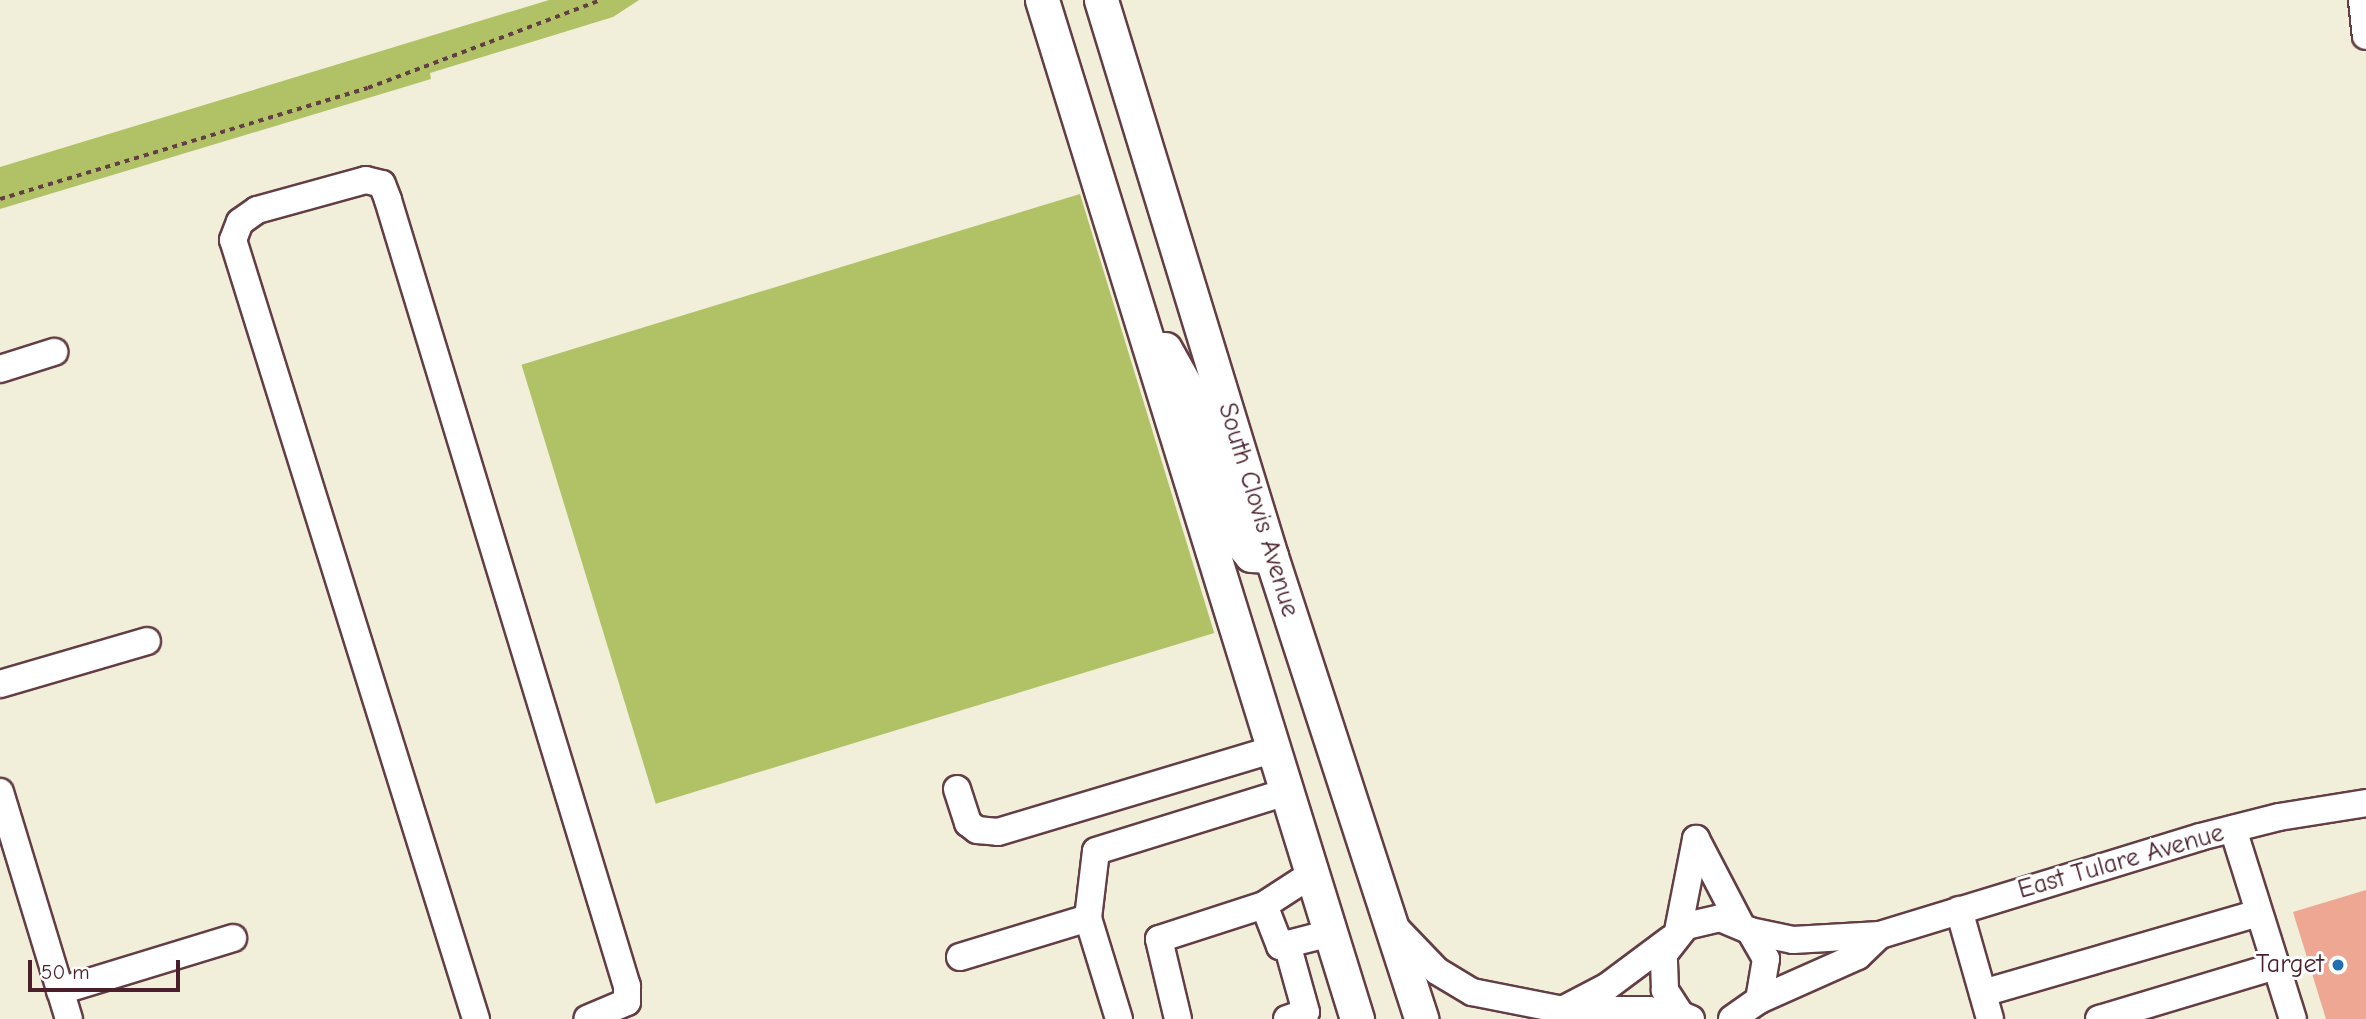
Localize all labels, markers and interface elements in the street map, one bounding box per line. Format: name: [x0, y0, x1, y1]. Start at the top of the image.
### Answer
street label: South Clovis Avenue: [1211, 399, 1305, 621]
street label: East Tulare Avenue: [2014, 818, 2228, 906]
scale bar: [32, 946, 184, 990]
place label: Target: [2256, 949, 2324, 981]
marker: Target: [2330, 957, 2346, 973]
text: 50 m: [41, 960, 90, 984]

